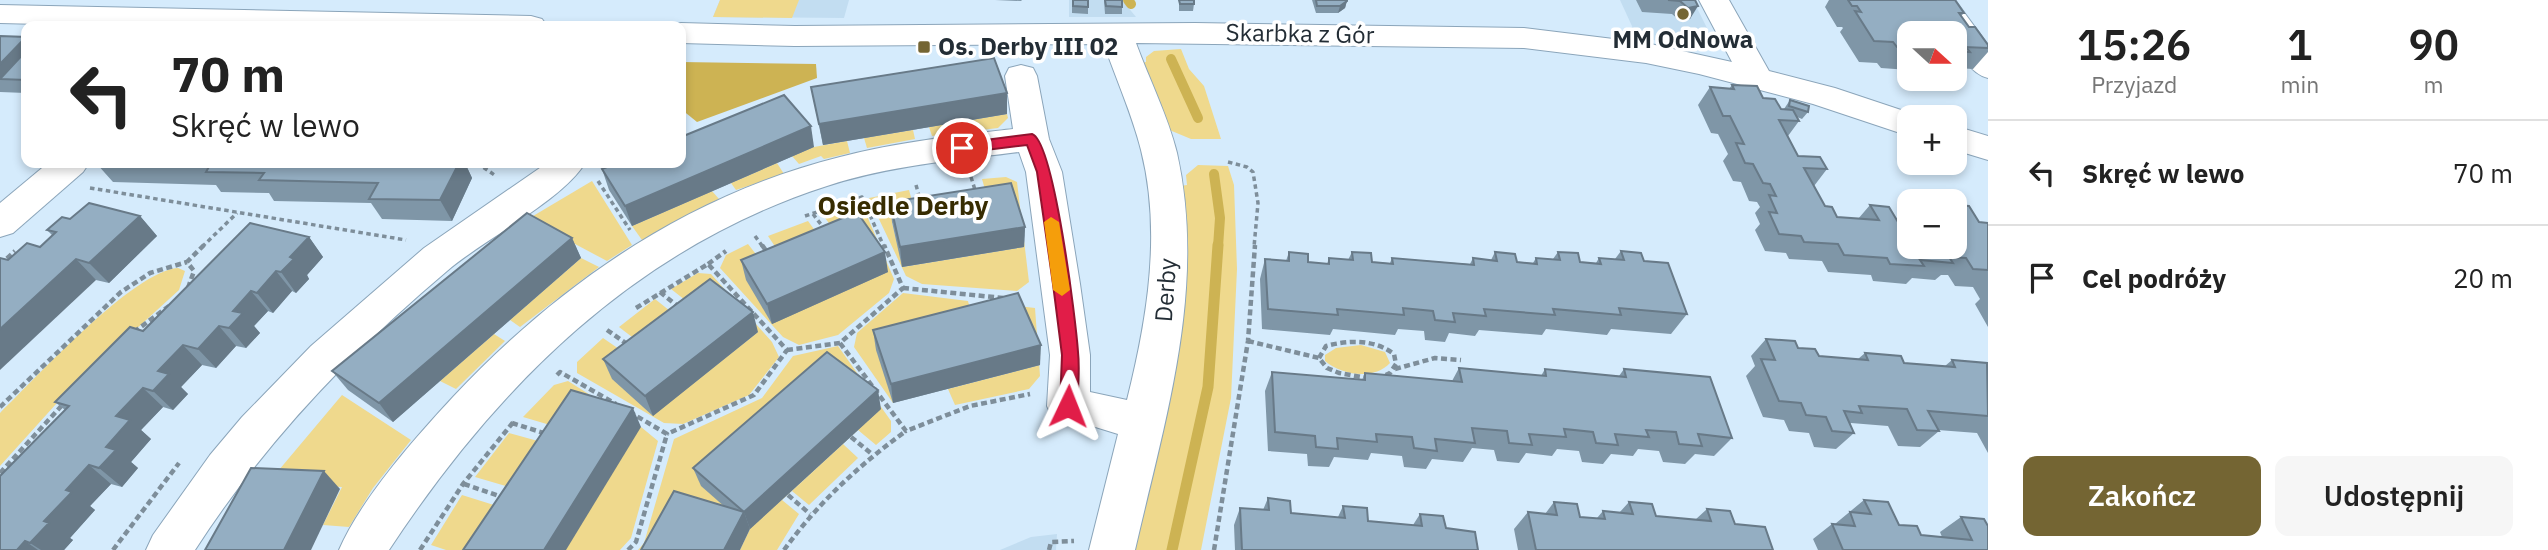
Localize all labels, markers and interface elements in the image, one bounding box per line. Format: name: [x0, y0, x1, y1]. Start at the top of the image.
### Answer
marker: MM OdNowa: [1675, 6, 1691, 22]
street label: Skarbka z Gór: [1225, 16, 1375, 50]
text: 15:26: [2077, 17, 2191, 72]
text: 1: [2287, 17, 2312, 72]
text: 90: [2408, 17, 2459, 72]
north arrow: [1897, 21, 1967, 91]
map controls: [1897, 21, 1967, 259]
place label: MM OdNowa: [1613, 23, 1753, 55]
place label: Os. Derby III 02: [938, 30, 1118, 62]
marker: Os. Derby III 02: [916, 39, 932, 55]
text: 70 m: [171, 42, 285, 105]
icon: left: [56, 49, 147, 140]
text: Przyjazd: [2091, 69, 2177, 99]
text: min: [2280, 69, 2319, 99]
text: m: [2424, 69, 2444, 99]
text: Skręć w lewo: [171, 104, 360, 146]
button: +: [1897, 105, 1967, 175]
pin: [932, 118, 992, 178]
icon: arrive: [943, 129, 981, 167]
icon: left: [2023, 154, 2061, 192]
text: Skręć w lewo: [2082, 156, 2244, 190]
text: 70 m: [2453, 156, 2513, 190]
district label: Osiedle Derby: [818, 188, 989, 222]
button: −: [1897, 189, 1967, 259]
street label: Derby: [1147, 257, 1183, 323]
icon: arrive: [2023, 259, 2061, 297]
text: Cel podróży: [2082, 261, 2226, 295]
text: 20 m: [2453, 261, 2513, 295]
position arrow: [1031, 369, 1105, 443]
button: Zakończ: [2023, 456, 2261, 536]
button: Udostępnij: [2275, 456, 2513, 536]

